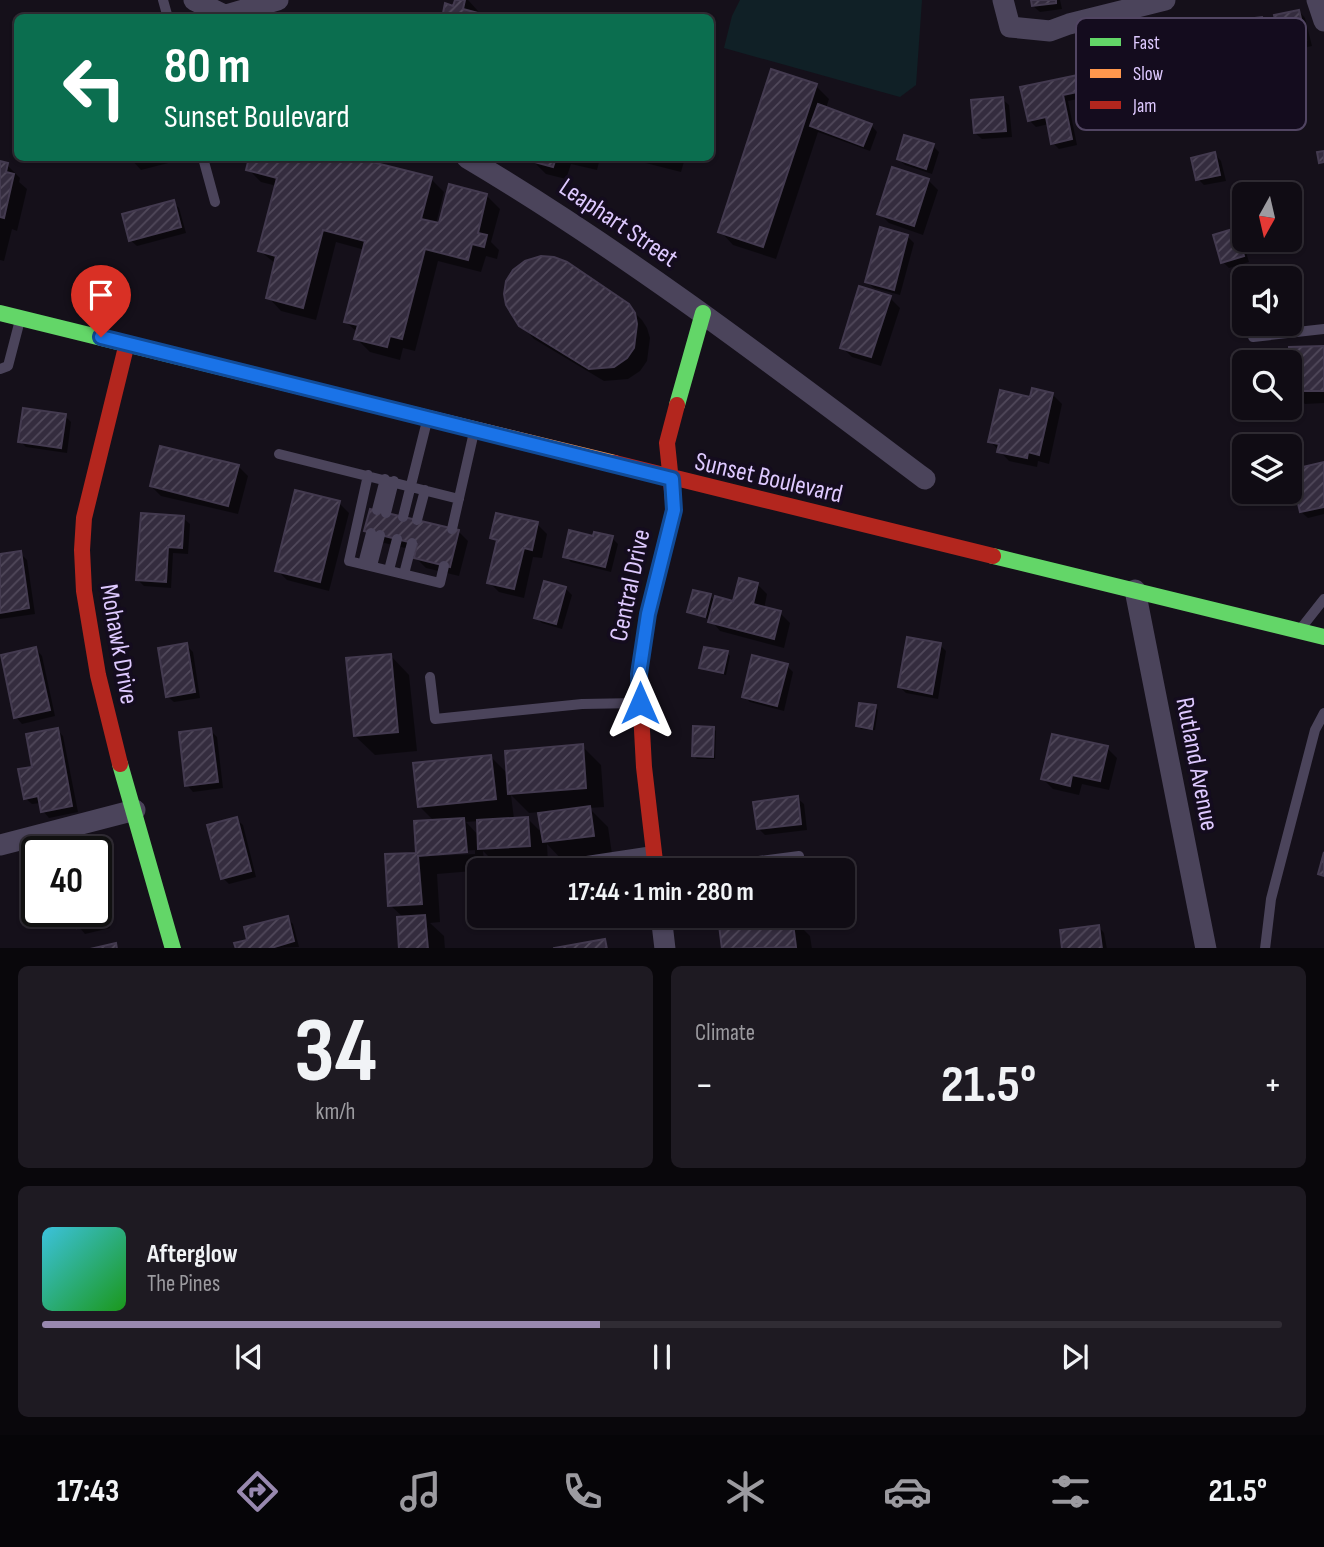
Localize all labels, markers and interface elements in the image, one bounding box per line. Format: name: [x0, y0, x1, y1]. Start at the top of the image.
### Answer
legend: [1076, 18, 1306, 130]
text: Fast: [1133, 32, 1160, 55]
text: 80 m: [164, 38, 251, 97]
icon: left: [49, 42, 140, 133]
text: Slow: [1133, 63, 1163, 86]
text: Jam: [1132, 95, 1156, 118]
text: Sunset Boulevard: [164, 98, 350, 137]
street label: Leaphart Street: [553, 172, 683, 274]
north arrow: [1232, 182, 1302, 252]
map controls: [1232, 182, 1302, 504]
pin: [71, 265, 131, 337]
button: sound: [1232, 266, 1302, 336]
icon: arrive: [82, 276, 120, 314]
button: search: [1232, 350, 1302, 420]
button: layers: [1232, 434, 1302, 504]
street label: Sunset Boulevard: [692, 446, 846, 511]
street label: Central Drive: [604, 527, 657, 644]
street label: Mohawk Drive: [93, 582, 144, 707]
position arrow: [603, 666, 677, 740]
street label: Rutland Avenue: [1168, 695, 1225, 834]
speed limit sign: 40: [21, 836, 112, 927]
text: 17:44 · 1 min · 280 m: [568, 877, 754, 908]
text: 34: [294, 998, 377, 1107]
text: Climate: [695, 1019, 755, 1047]
text: 21.5°: [941, 1054, 1036, 1117]
text: −: [695, 1063, 714, 1108]
text: +: [1263, 1063, 1282, 1108]
text: km/h: [316, 1098, 355, 1126]
text: Afterglow: [147, 1239, 238, 1270]
text: The Pines: [147, 1270, 220, 1298]
icon: previous: [230, 1338, 268, 1376]
icon: pause: [643, 1338, 681, 1376]
icon: next: [1056, 1338, 1094, 1376]
icon: directions: [233, 1467, 282, 1516]
icon: music: [396, 1467, 445, 1516]
icon: phone: [558, 1467, 607, 1516]
icon: climate: [721, 1467, 770, 1516]
icon: car: [883, 1467, 932, 1516]
icon: filters: [1046, 1467, 1095, 1516]
text: 17:43: [57, 1472, 119, 1511]
text: 21.5°: [1208, 1472, 1267, 1511]

